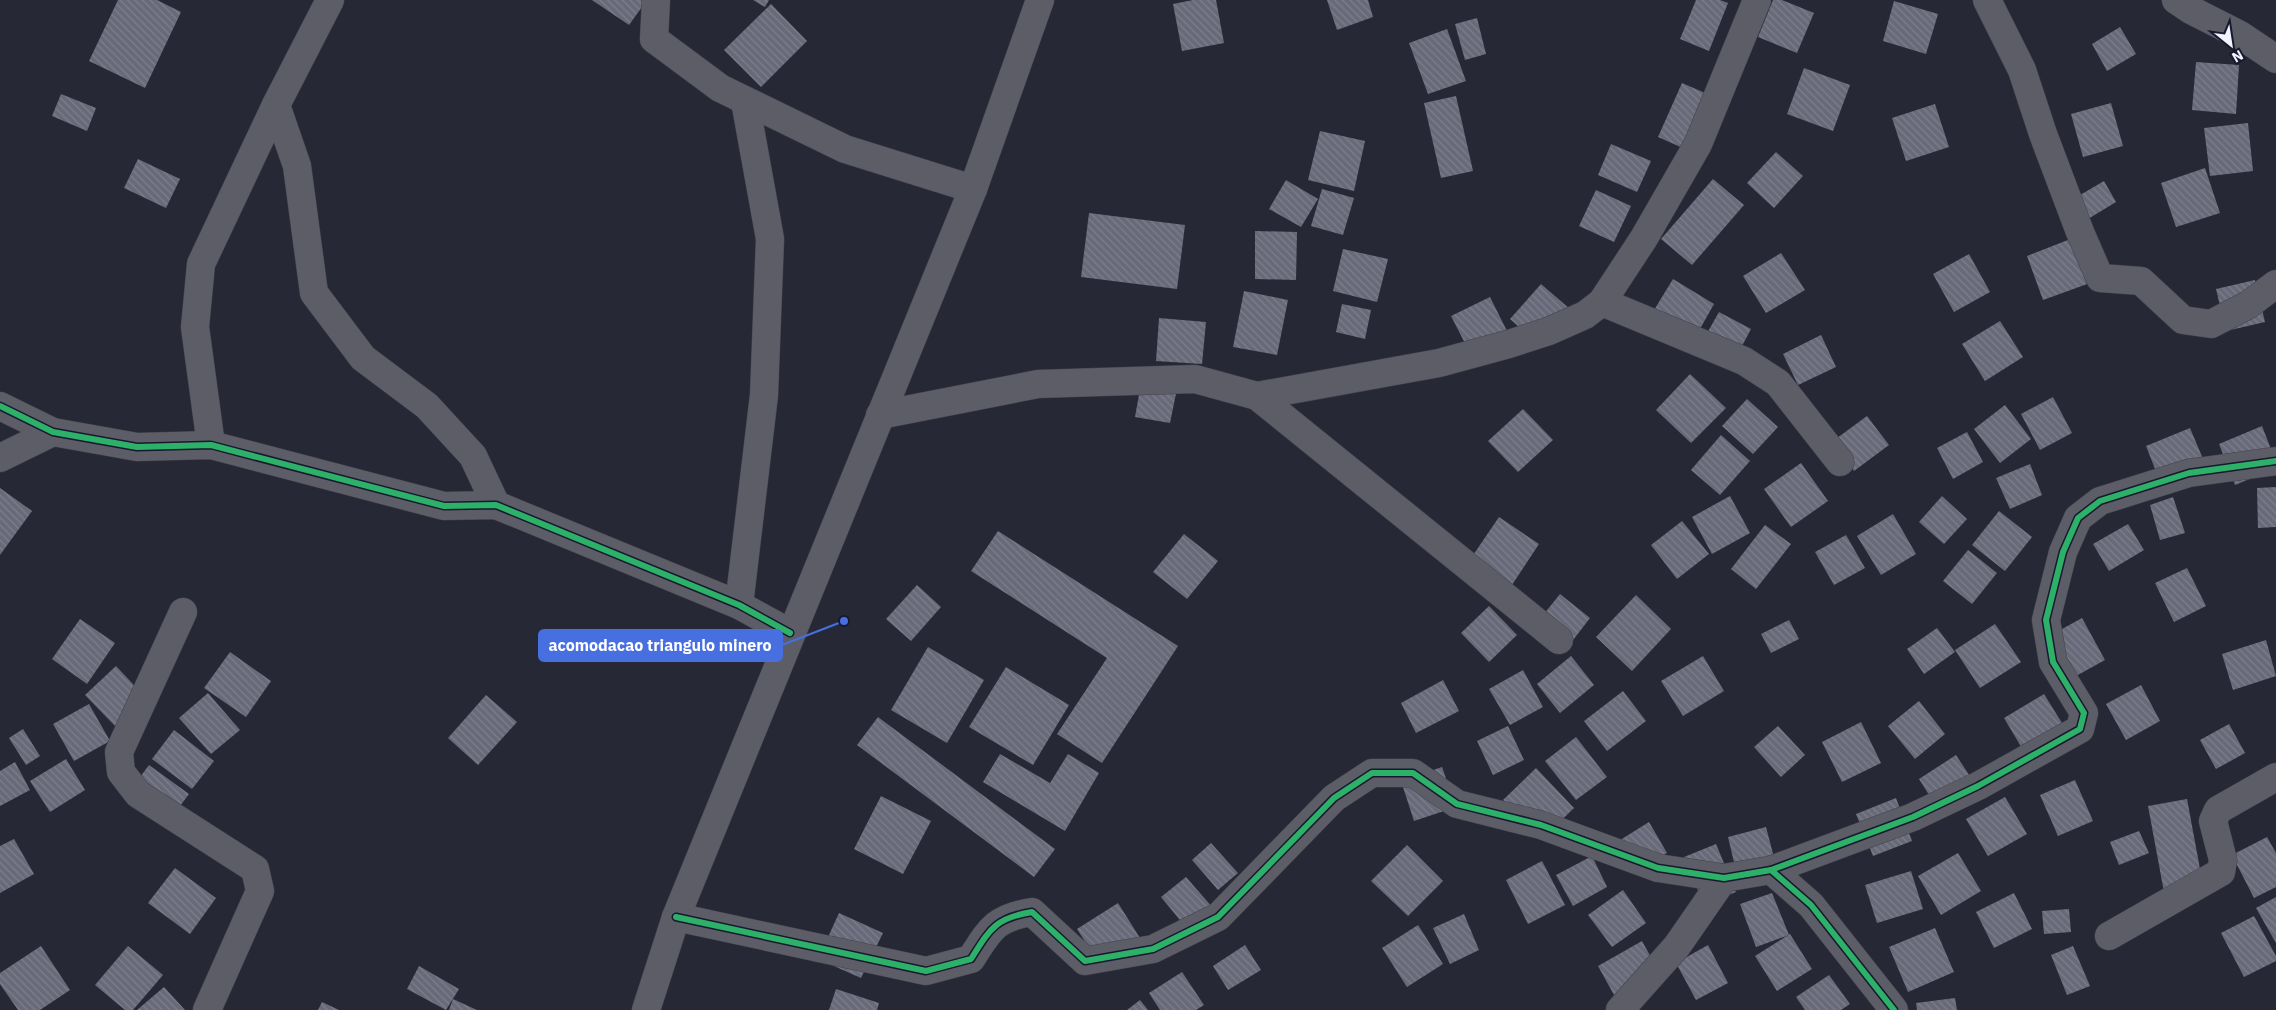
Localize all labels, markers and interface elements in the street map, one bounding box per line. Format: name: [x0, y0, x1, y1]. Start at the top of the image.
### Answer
north arrow: [2206, 20, 2256, 70]
text: N: [2229, 46, 2246, 67]
callout: acomodacao triangulo minero: [539, 630, 782, 661]
text: acomodacao triangulo minero: [548, 635, 772, 655]

